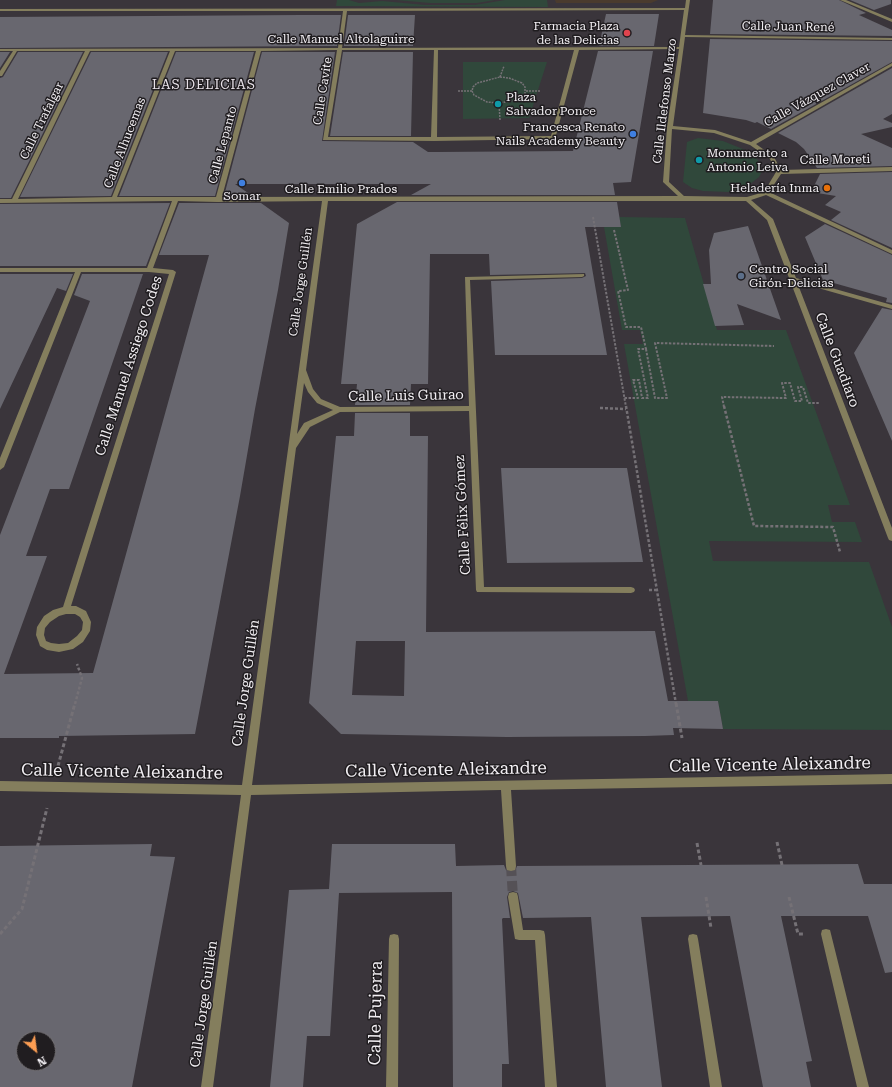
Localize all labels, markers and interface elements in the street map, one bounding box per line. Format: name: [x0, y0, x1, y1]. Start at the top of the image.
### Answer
place label: Farmacia Plaza de las Delicias: [534, 19, 619, 47]
street label: Calle Juan René: [742, 19, 834, 35]
marker: Farmacia Plaza de las Delicias: [622, 28, 632, 38]
street label: Calle Manuel Altolaguirre: [268, 32, 414, 46]
street label: Calle Ildefonso Marzo: [650, 38, 680, 164]
street label: Calle Cavite: [311, 56, 335, 126]
street label: Calle Vázquez Claver: [761, 60, 873, 130]
district label: LAS DELICIAS: [152, 77, 256, 93]
street label: Calle Trafalgar: [17, 80, 67, 162]
place label: Plaza Salvador Ponce: [506, 90, 596, 118]
street label: Calle Alhucemas: [101, 96, 149, 190]
marker: Plaza Salvador Ponce: [493, 99, 503, 109]
street label: Calle Lepanto: [206, 105, 240, 185]
place label: Francesca Renato Nails Academy Beauty: [496, 120, 625, 148]
marker: Francesca Renato Nails Academy Beauty: [628, 129, 638, 139]
place label: Monumento a Antonio Leiva: [707, 146, 788, 174]
street label: Calle Moreti: [800, 152, 870, 168]
marker: Monumento a Antonio Leiva: [694, 155, 704, 165]
marker: Somar: [237, 178, 247, 188]
place label: Heladería Inma: [730, 181, 819, 195]
street label: Calle Emilio Prados: [285, 182, 397, 196]
marker: Heladería Inma: [822, 183, 832, 193]
place label: Somar: [223, 189, 261, 203]
street label: Calle Jorge Guillén: [286, 227, 316, 337]
place label: Centro Social Girón-Delicias: [749, 262, 833, 290]
marker: Centro Social Girón-Delicias: [736, 271, 746, 281]
street label: Calle Manuel Assiego Codes: [92, 274, 166, 458]
street label: Calle Guadiaro: [811, 310, 863, 410]
street label: Calle Luis Guirao: [348, 387, 464, 405]
street label: Calle Félix Gómez: [451, 455, 475, 575]
street label: Calle Jorge Guillén: [229, 618, 263, 748]
street label: Calle Vicente Aleixandre: [669, 753, 871, 777]
street label: Calle Vicente Aleixandre: [345, 758, 547, 782]
street label: Calle Vicente Aleixandre: [21, 760, 223, 784]
street label: Calle Jorge Guillén: [187, 939, 221, 1069]
street label: Calle Pujerra: [365, 960, 387, 1066]
north arrow: [16, 1031, 56, 1071]
text: N: [35, 1053, 48, 1069]

